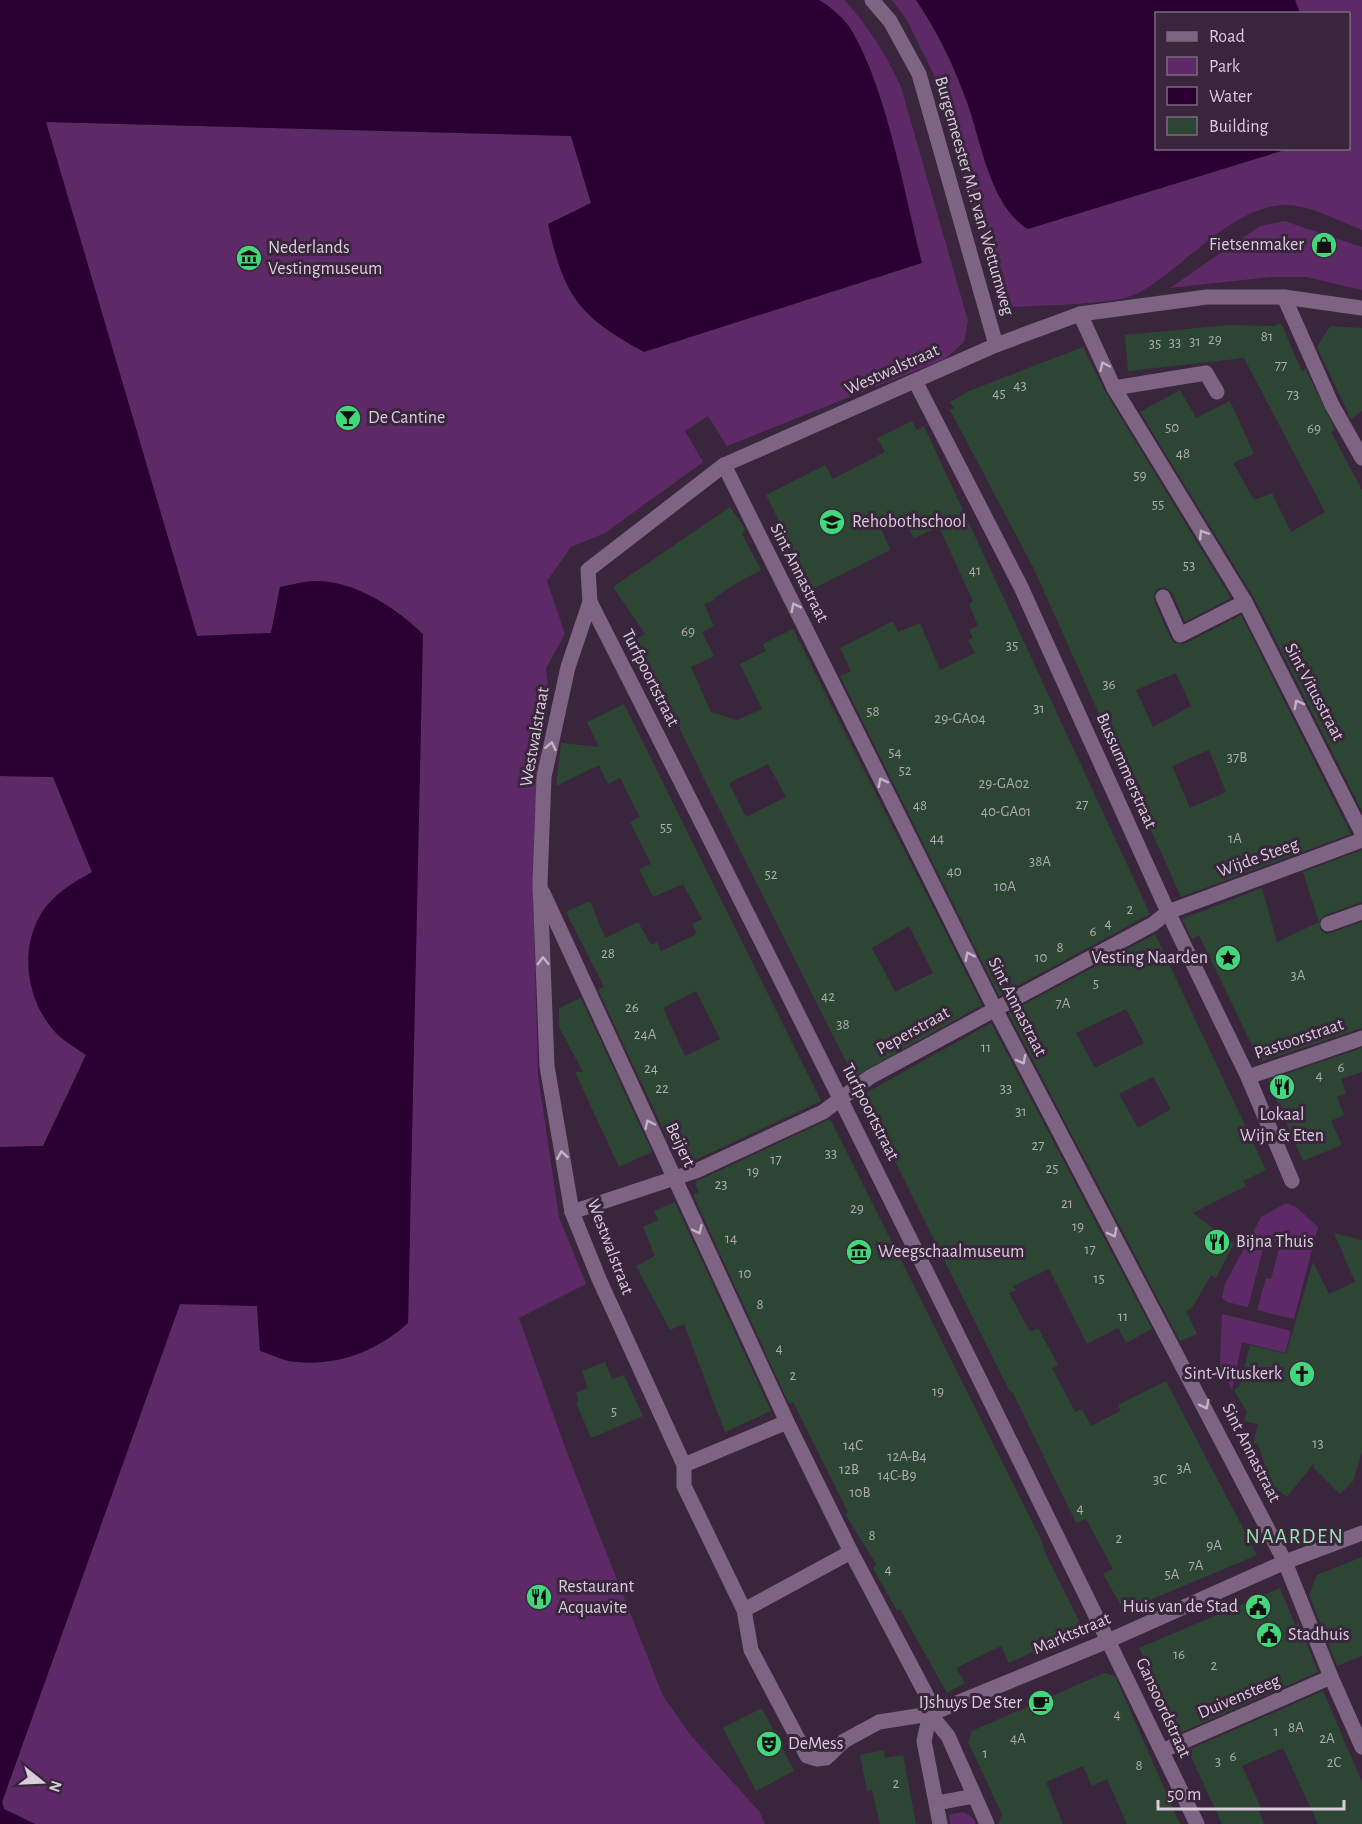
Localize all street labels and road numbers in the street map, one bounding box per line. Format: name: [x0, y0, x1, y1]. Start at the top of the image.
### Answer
street label: Burgemeester M.P. van Wettumweg: [931, 74, 1017, 318]
street label: Westwalstraat: [842, 341, 942, 399]
street label: Sint Annastraat: [766, 521, 832, 626]
street label: Turfpoortstraat: [618, 627, 682, 730]
street label: Sint Vitusstraat: [1281, 640, 1347, 744]
street label: Westwalstraat: [517, 685, 553, 788]
street label: Bussummerstraat: [1092, 711, 1160, 832]
street label: Wijde Steeg: [1215, 835, 1301, 881]
street label: Sint Annastraat: [984, 955, 1050, 1060]
street label: Peperstraat: [873, 1003, 953, 1058]
street label: Pastoorstraat: [1252, 1015, 1346, 1063]
street label: Turfpoortstraat: [838, 1061, 902, 1164]
street label: Beijert: [662, 1120, 698, 1170]
street label: Westwalstraat: [584, 1197, 637, 1298]
street label: Sint Annastraat: [1218, 1401, 1284, 1506]
street label: Marktstraat: [1031, 1610, 1114, 1658]
street label: Gansoordstraat: [1132, 1655, 1194, 1761]
street label: Duivensteeg: [1195, 1672, 1283, 1722]

